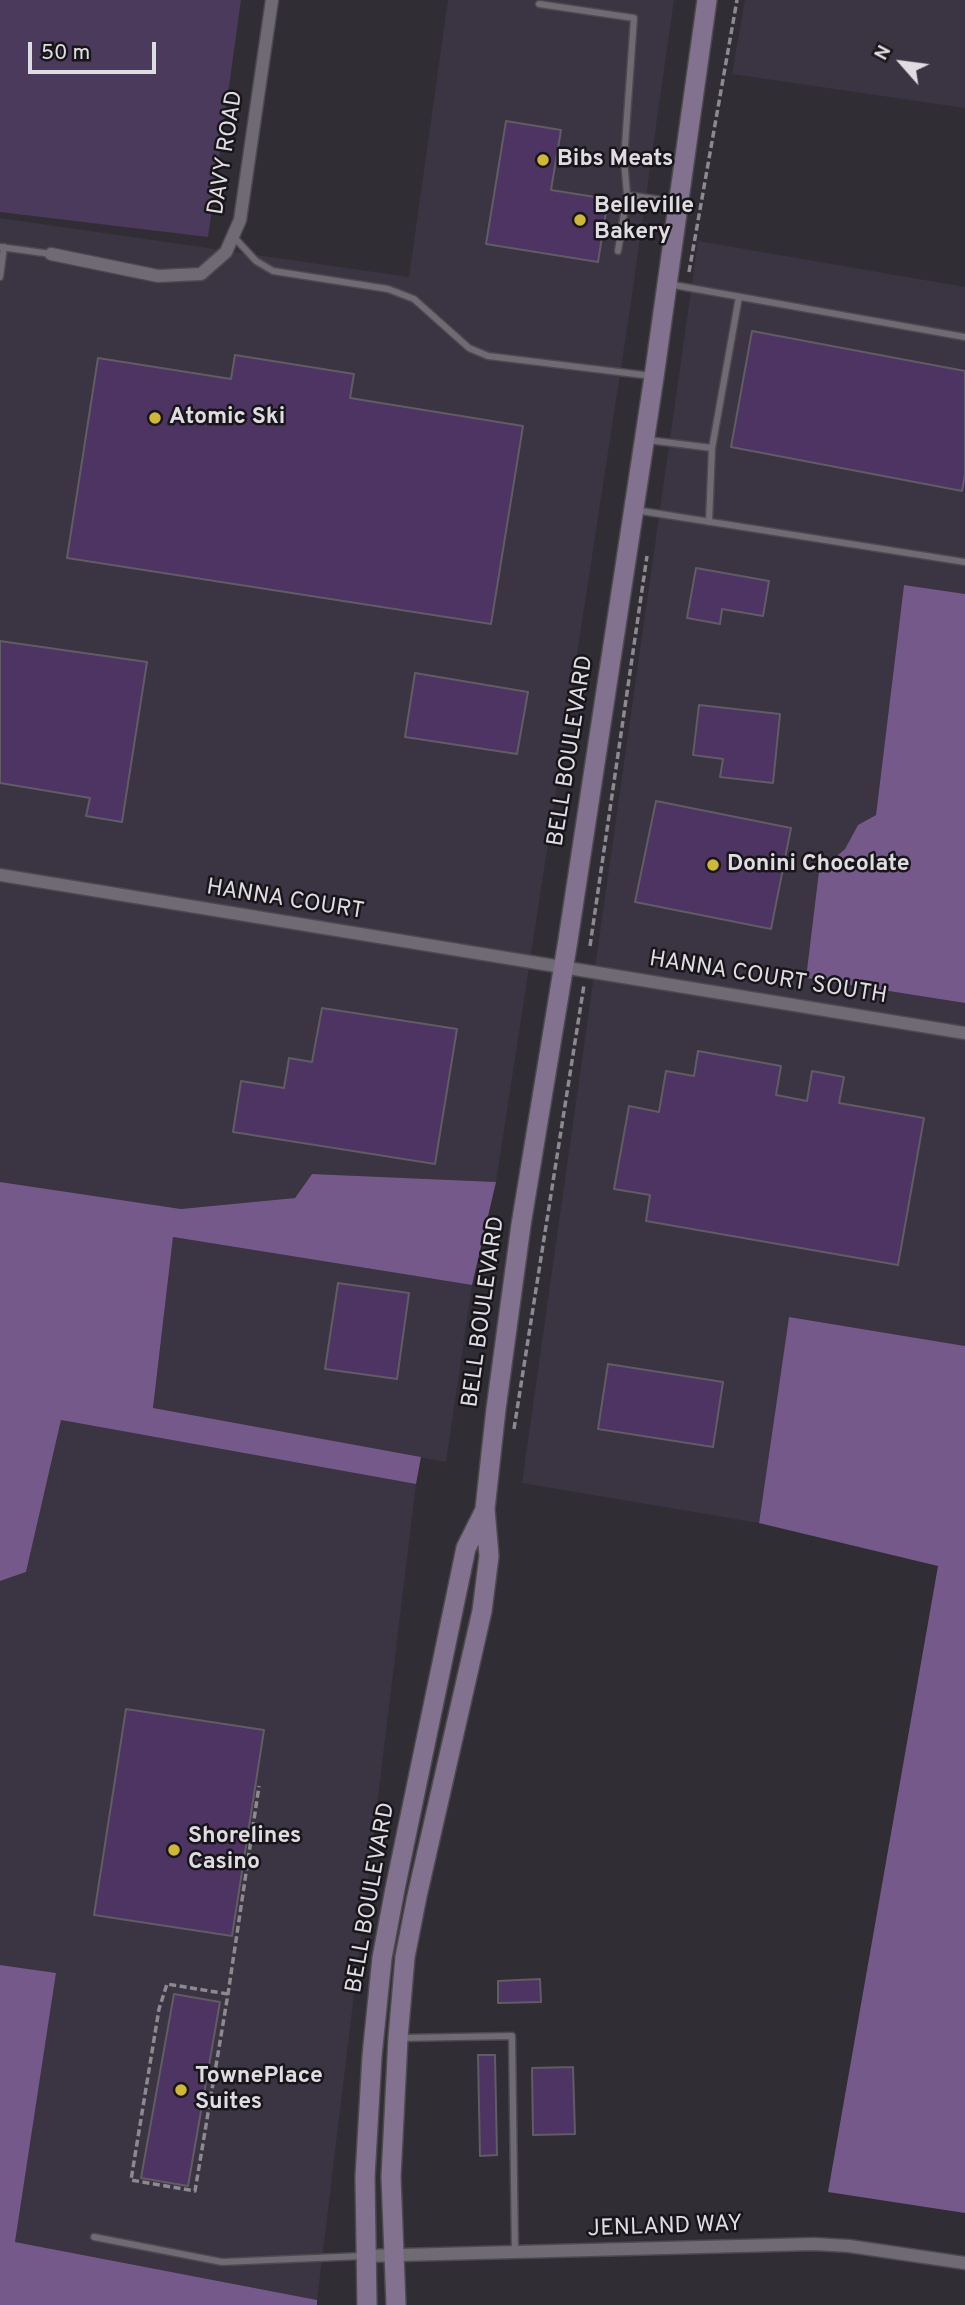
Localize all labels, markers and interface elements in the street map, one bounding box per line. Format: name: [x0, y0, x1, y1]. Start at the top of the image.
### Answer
scale bar: [32, 28, 159, 72]
north arrow: [867, 28, 937, 98]
text: 50 m: [41, 40, 90, 67]
text: N: [870, 41, 897, 65]
street label: DAVY ROAD: [204, 89, 250, 217]
place label: Bibs Meats: [557, 146, 673, 174]
marker: Bibs Meats: [535, 152, 551, 168]
place label: Belleville Bakery: [594, 193, 694, 247]
marker: Belleville Bakery: [572, 212, 588, 228]
place label: Atomic Ski: [169, 404, 285, 432]
marker: Atomic Ski: [147, 410, 163, 426]
street label: BELL BOULEVARD: [543, 654, 601, 848]
place label: Donini Chocolate: [727, 851, 910, 879]
marker: Donini Chocolate: [705, 857, 721, 873]
street label: HANNA COURT: [204, 875, 366, 927]
street label: HANNA COURT SOUTH: [647, 947, 889, 1011]
street label: BELL BOULEVARD: [458, 1215, 512, 1409]
street label: BELL BOULEVARD: [342, 1801, 402, 1995]
place label: Shorelines Casino: [188, 1823, 301, 1877]
marker: Shorelines Casino: [166, 1842, 182, 1858]
place label: TownePlace Suites: [195, 2063, 323, 2117]
marker: TownePlace Suites: [173, 2082, 189, 2098]
street label: JENLAND WAY: [587, 2212, 743, 2244]

